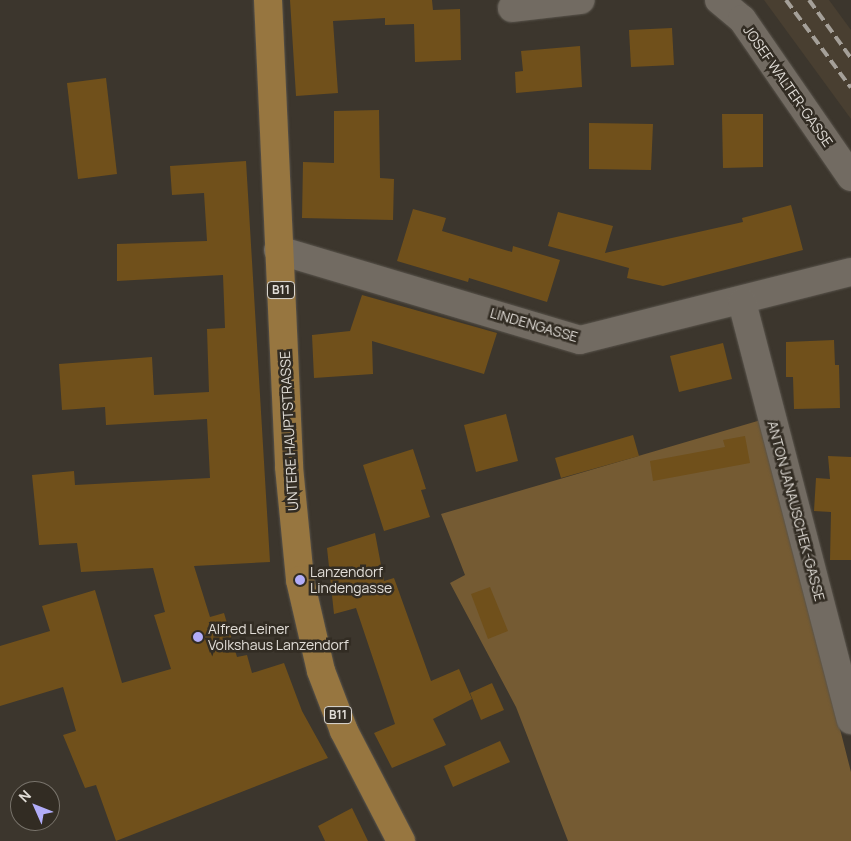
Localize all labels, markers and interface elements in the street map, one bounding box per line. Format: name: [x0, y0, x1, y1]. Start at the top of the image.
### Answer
street label: JOSEF WALTER-GASSE: [740, 22, 836, 150]
road number: B11: [266, 280, 296, 300]
street label: LINDENGASSE: [488, 304, 580, 346]
street label: UNTERE HAUPTSTRASSE: [276, 351, 302, 511]
street label: ANTON JANAUSCHEK-GASSE: [764, 419, 828, 603]
place label: Lanzendorf Lindengasse: [310, 564, 392, 596]
marker: Lanzendorf Lindengasse: [294, 574, 306, 586]
place label: Alfred Leiner Volkshaus Lanzendorf: [208, 621, 349, 654]
marker: Alfred Leiner Volkshaus Lanzendorf: [192, 631, 204, 643]
road number: B11: [323, 706, 353, 724]
north arrow: [10, 781, 60, 831]
text: N: [14, 786, 35, 806]

